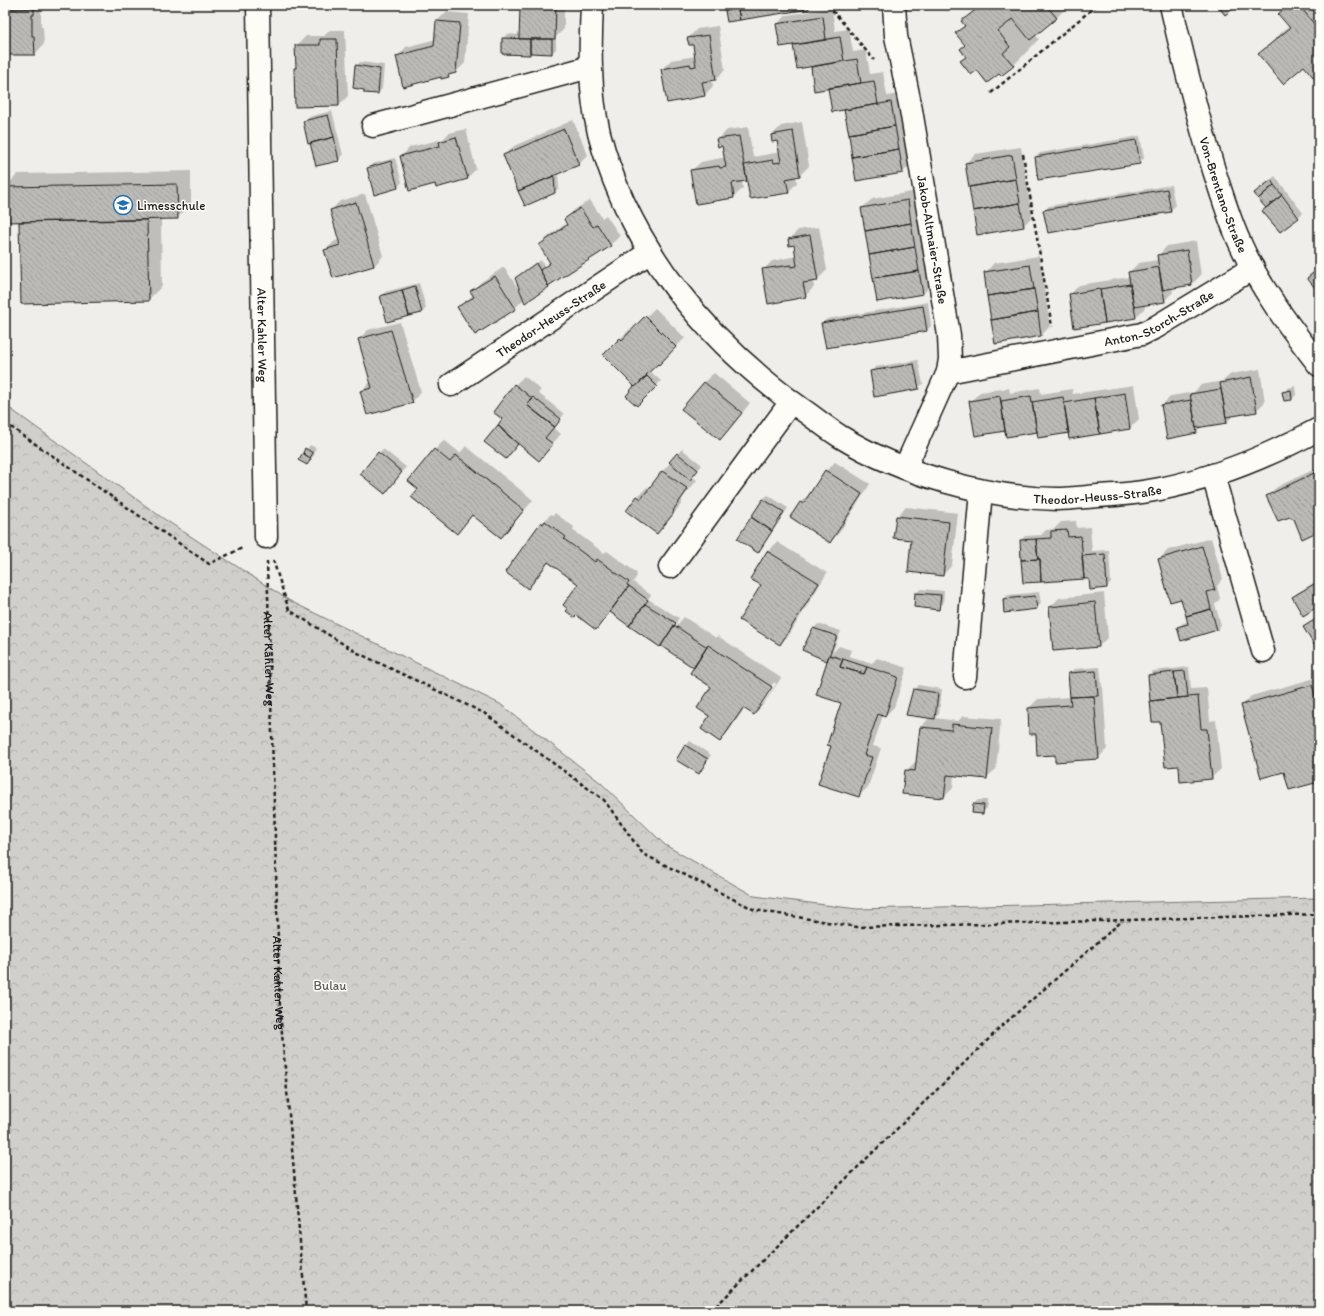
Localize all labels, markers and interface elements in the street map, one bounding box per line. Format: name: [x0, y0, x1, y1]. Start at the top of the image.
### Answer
street label: Von-Brentano-Straße: [1197, 135, 1251, 255]
street label: Jakob-Altmaier-Straße: [915, 174, 951, 305]
school or university icon: Limesschule: [112, 194, 134, 216]
place label: Limesschule: [137, 198, 205, 213]
street label: Theodor-Heuss-Straße: [493, 276, 608, 360]
street label: Anton-Storch-Straße: [1103, 286, 1216, 349]
street label: Alter Kahler Weg: [255, 288, 271, 383]
street label: Theodor-Heuss-Straße: [1033, 481, 1163, 507]
street label: Alter Kahler Weg: [261, 611, 279, 707]
street label: Alter Kahler Weg: [270, 935, 289, 1031]
park label: Bulau: [314, 978, 346, 993]

